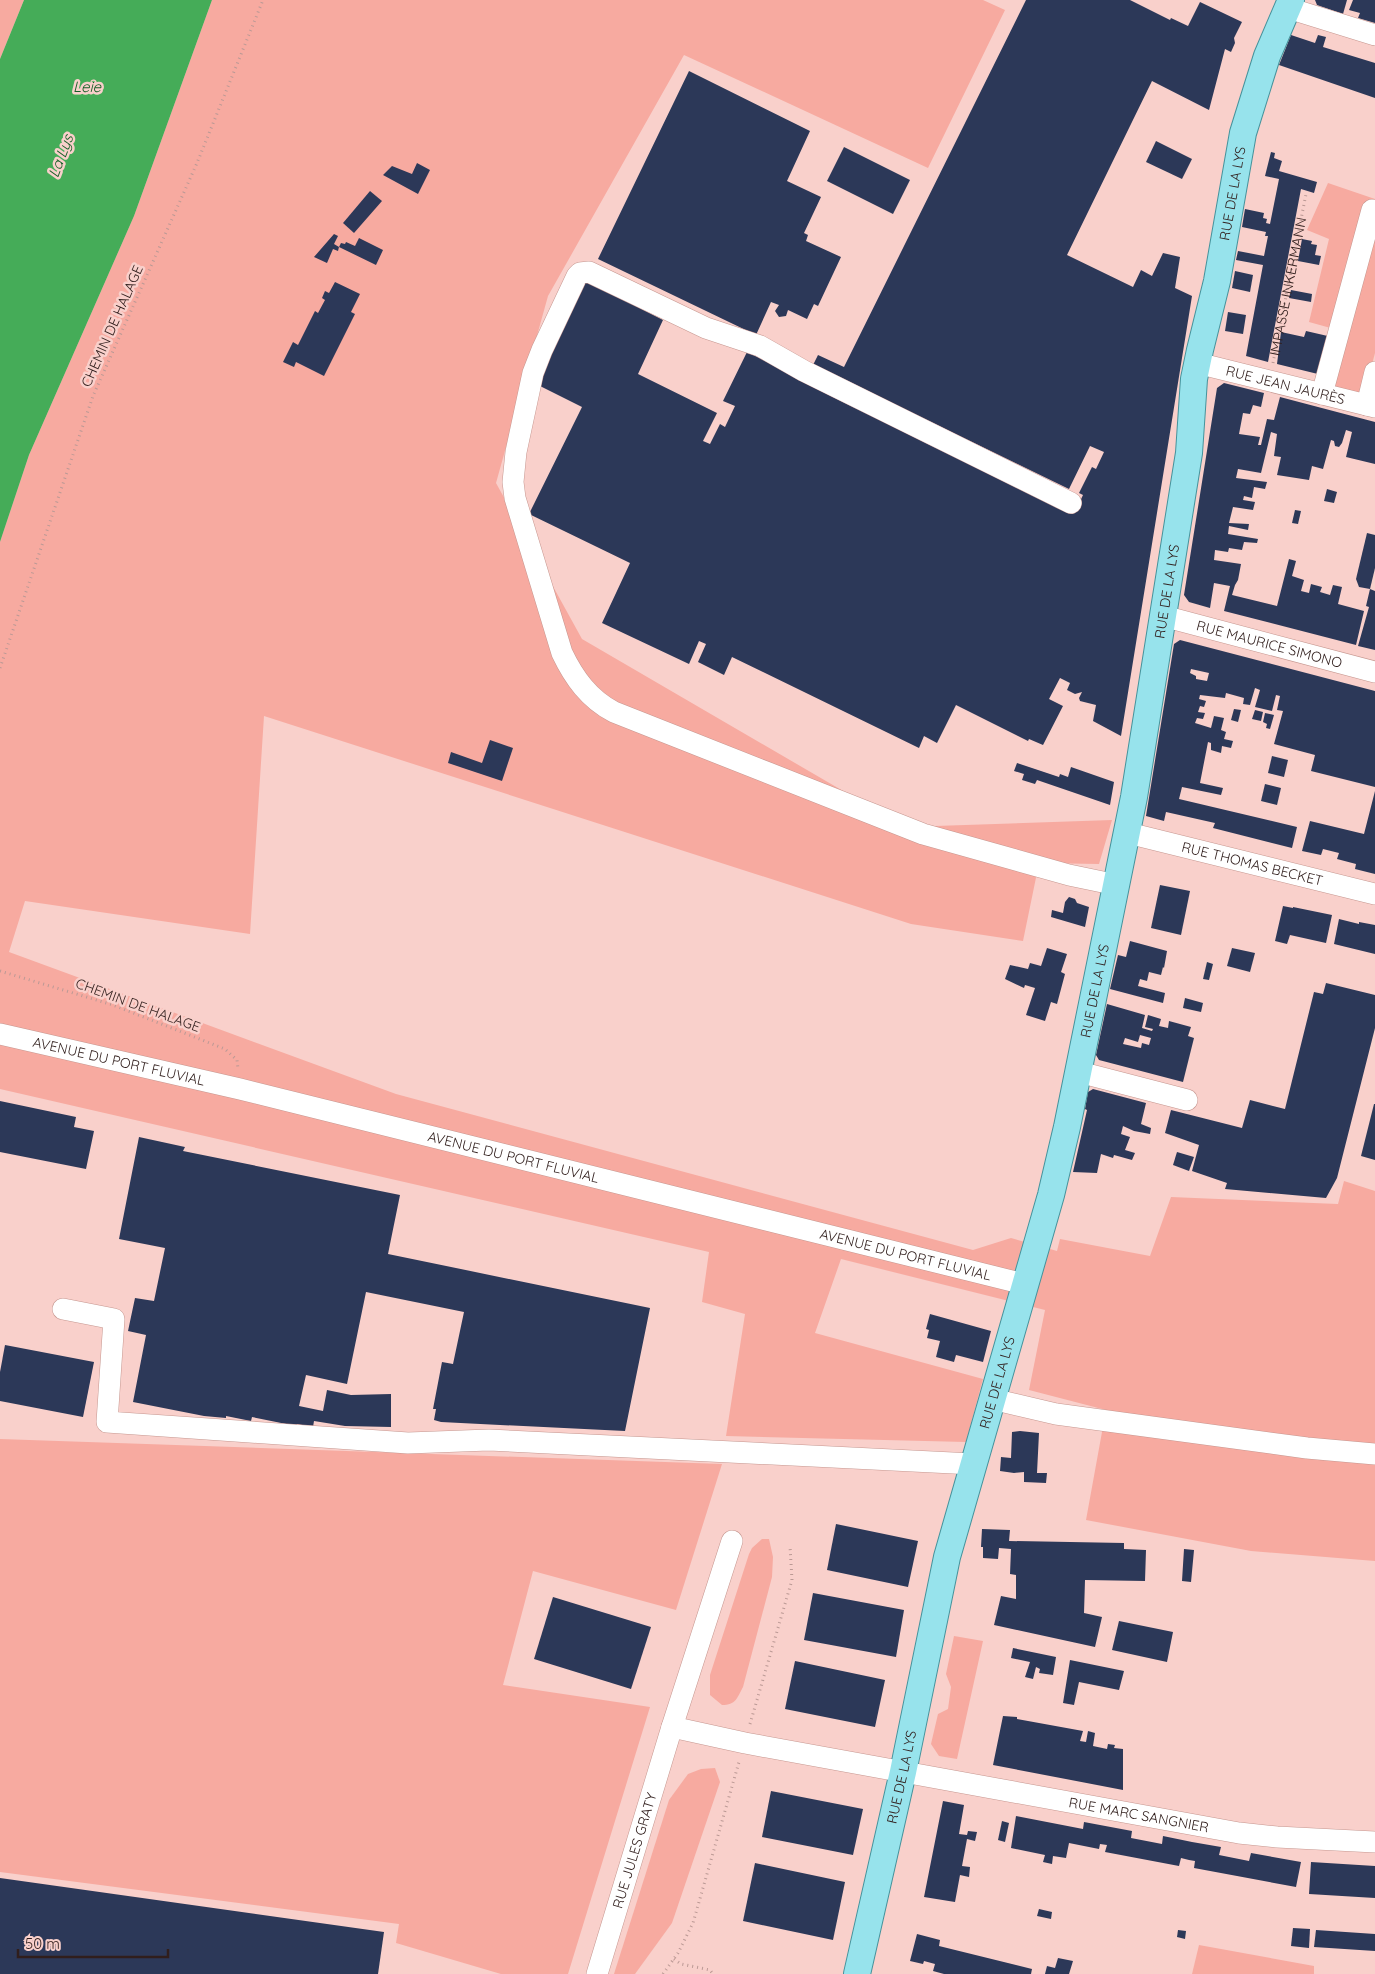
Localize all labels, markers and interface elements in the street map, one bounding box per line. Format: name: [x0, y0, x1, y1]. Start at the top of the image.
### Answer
water label: Leie: [73, 77, 102, 96]
water label: La Lys: [44, 131, 78, 180]
street label: RUE DE LA LYS: [1215, 145, 1250, 242]
street label: IMPASSE INKERMANN: [1266, 216, 1310, 357]
street label: CHEMIN DE HALAGE: [77, 262, 147, 390]
street label: RUE JEAN JAURÈS: [1224, 361, 1347, 408]
street label: RUE DE LA LYS: [1150, 543, 1183, 640]
street label: RUE MAURICE SIMONO: [1195, 616, 1344, 672]
street label: RUE THOMAS BECKET: [1180, 838, 1325, 890]
street label: RUE DE LA LYS: [1076, 942, 1113, 1039]
street label: CHEMIN DE HALAGE: [73, 974, 203, 1036]
street label: AVENUE DU PORT FLUVIAL: [31, 1033, 207, 1090]
street label: AVENUE DU PORT FLUVIAL: [426, 1127, 601, 1187]
street label: AVENUE DU PORT FLUVIAL: [818, 1225, 994, 1285]
street label: RUE DE LA LYS: [975, 1334, 1019, 1431]
street label: RUE DE LA LYS: [883, 1728, 920, 1825]
street label: RUE JULES GRATY: [608, 1790, 661, 1911]
street label: RUE MARC SANGNIER: [1067, 1793, 1210, 1836]
scale bar: [18, 1926, 168, 1958]
text: 50 m: [25, 1934, 60, 1953]

